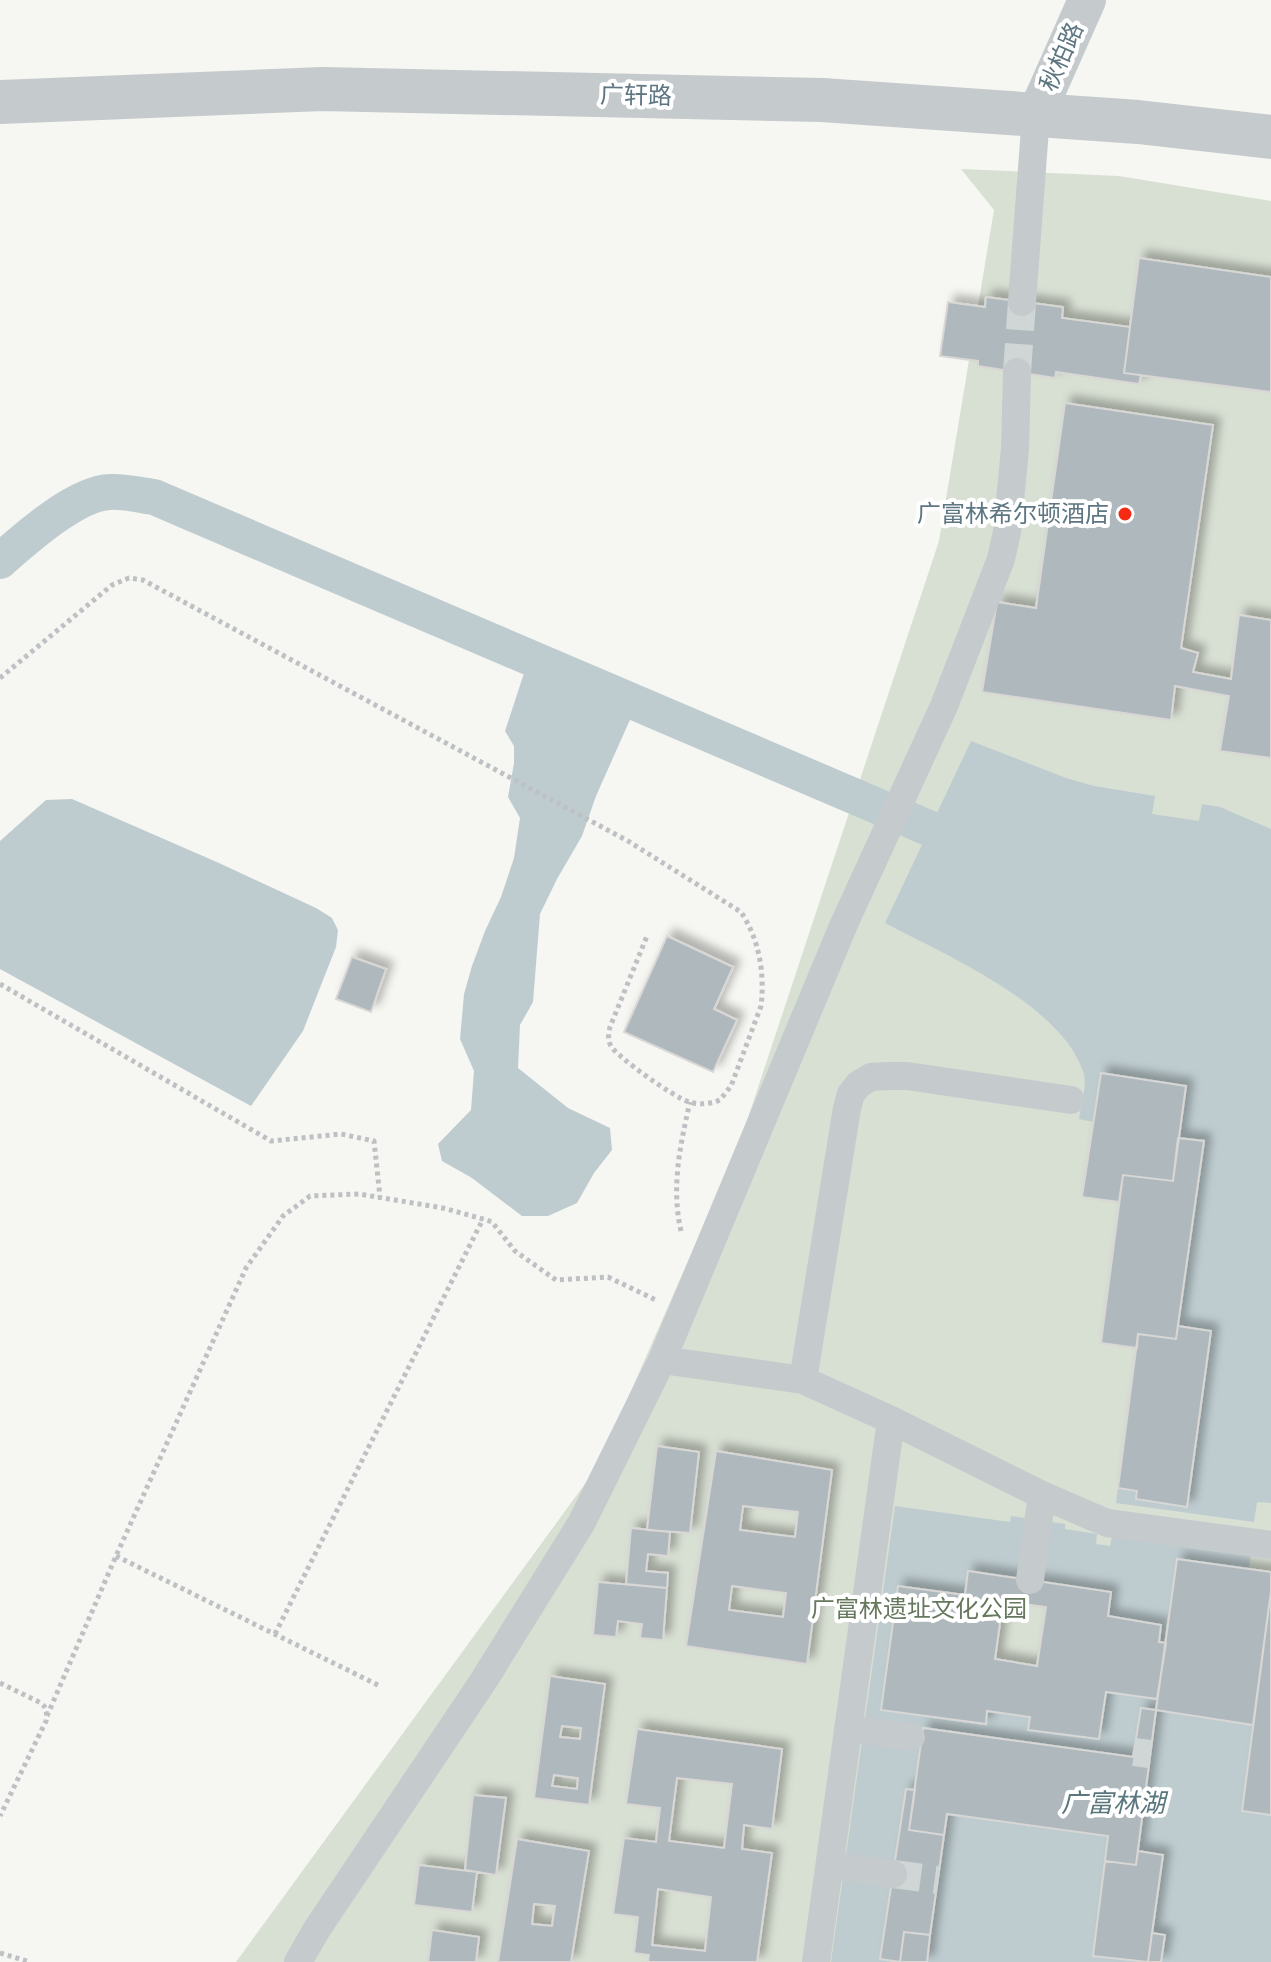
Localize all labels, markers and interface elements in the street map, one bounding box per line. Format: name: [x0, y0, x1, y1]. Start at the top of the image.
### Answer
street label: 秋柏路: [1034, 18, 1090, 96]
street label: 广轩路: [600, 81, 672, 111]
place label: 广富林希尔顿酒店: [917, 500, 1109, 529]
marker: 广富林希尔顿酒店: [1116, 505, 1134, 523]
park label: 广富林遗址文化公园: [811, 1595, 1027, 1624]
water label: 广富林湖: [1061, 1789, 1169, 1820]

